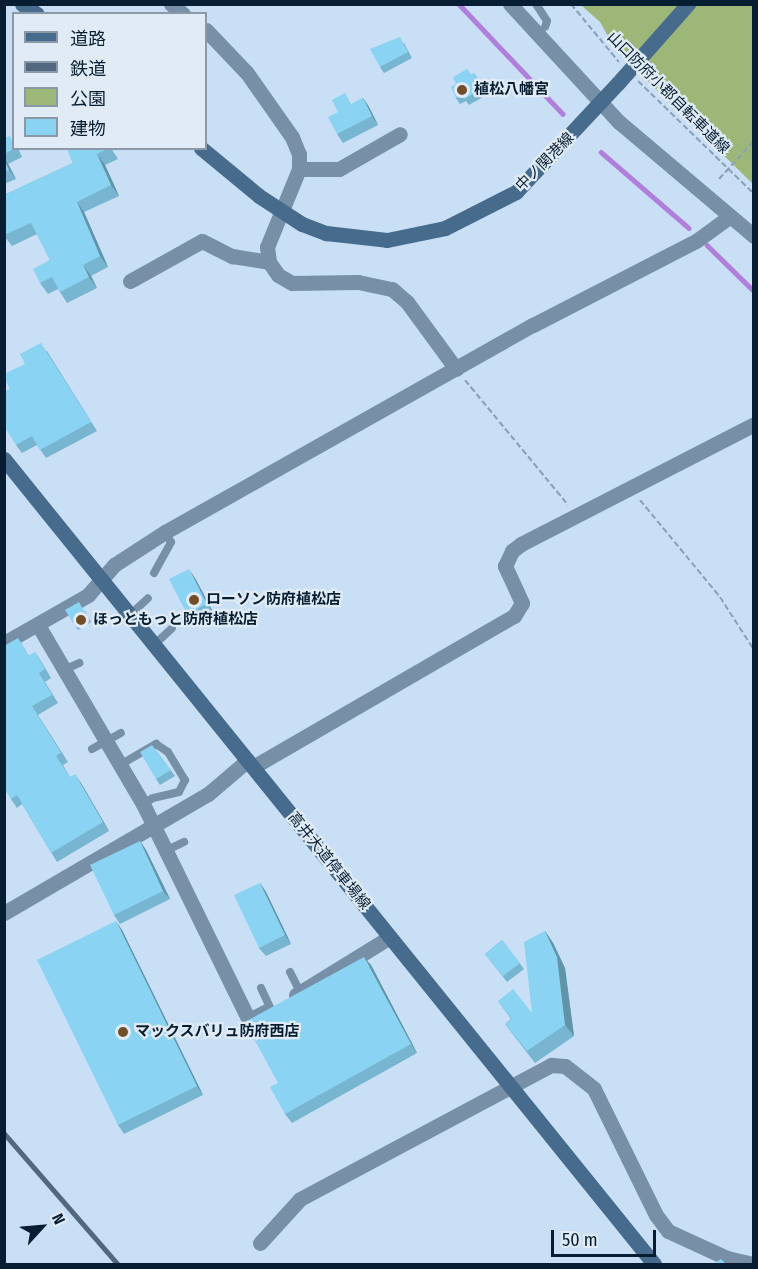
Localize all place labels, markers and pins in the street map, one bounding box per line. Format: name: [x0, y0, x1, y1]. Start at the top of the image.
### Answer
place label: 植松八幡宮: [474, 81, 549, 99]
marker: 植松八幡宮: [455, 83, 469, 97]
place label: ローソン防府植松店: [206, 591, 341, 609]
marker: ローソン防府植松店: [187, 593, 201, 607]
place label: ほっともっと防府植松店: [93, 611, 258, 629]
marker: ほっともっと防府植松店: [74, 613, 88, 627]
place label: マックスバリュ防府西店: [135, 1023, 300, 1041]
marker: マックスバリュ防府西店: [116, 1025, 130, 1039]

